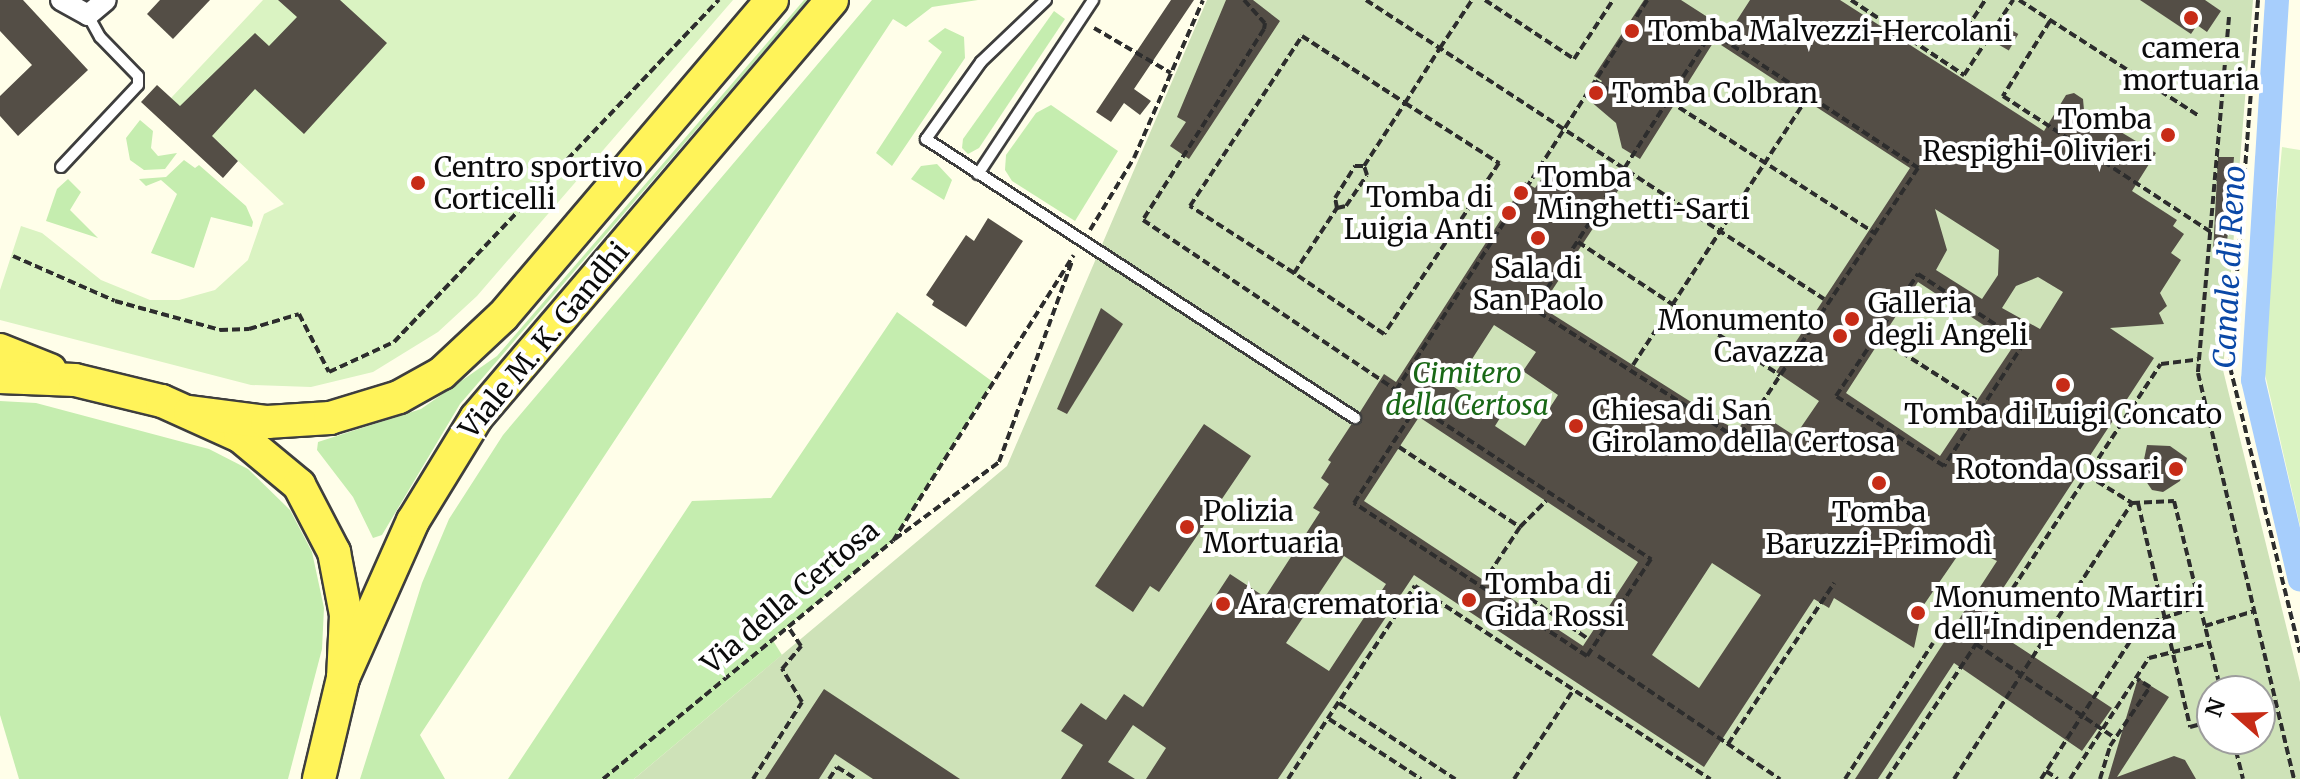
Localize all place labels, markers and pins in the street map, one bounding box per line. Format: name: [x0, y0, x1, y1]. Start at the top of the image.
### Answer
marker: camera mortuaria: [2182, 9, 2200, 27]
place label: Tomba Malvezzi-Hercolani: [1648, 14, 2012, 48]
marker: Tomba Malvezzi-Hercolani: [1623, 22, 1641, 40]
place label: camera mortuaria: [2123, 31, 2259, 97]
place label: Tomba Colbran: [1612, 76, 1818, 110]
marker: Tomba Colbran: [1587, 84, 1605, 102]
place label: Tomba Respighi-Olivieri: [1922, 102, 2152, 168]
marker: Tomba Respighi-Olivieri: [2159, 126, 2177, 144]
place label: Centro sportivo Corticelli: [434, 150, 643, 216]
place label: Tomba Minghetti-Sarti: [1537, 160, 1750, 226]
marker: Centro sportivo Corticelli: [409, 174, 427, 192]
place label: Tomba di Luigia Anti: [1344, 180, 1493, 246]
marker: Tomba Minghetti-Sarti: [1512, 184, 1530, 202]
marker: Tomba di Luigia Anti: [1500, 204, 1518, 222]
marker: Sala di San Paolo: [1529, 229, 1547, 247]
place label: Sala di San Paolo: [1472, 251, 1604, 317]
place label: Galleria degli Angeli: [1868, 286, 2028, 352]
place label: Monumento Cavazza: [1658, 303, 1824, 369]
marker: Galleria degli Angeli: [1843, 310, 1861, 328]
marker: Monumento Cavazza: [1831, 327, 1849, 345]
marker: Tomba di Luigi Concato: [2054, 376, 2072, 394]
place label: Chiesa di San Girolamo della Certosa: [1592, 393, 1895, 459]
place label: Tomba di Luigi Concato: [1904, 397, 2222, 431]
marker: Chiesa di San Girolamo della Certosa: [1567, 417, 1585, 435]
place label: Rotonda Ossari: [1955, 452, 2160, 486]
marker: Rotonda Ossari: [2167, 460, 2185, 478]
marker: Tomba Baruzzi-Primodì: [1870, 474, 1888, 492]
place label: Polizia Mortuaria: [1203, 494, 1340, 560]
place label: Tomba Baruzzi-Primodì: [1766, 495, 1992, 561]
marker: Polizia Mortuaria: [1178, 518, 1196, 536]
place label: Tomba di Gida Rossi: [1485, 567, 1625, 633]
place label: Monumento Martiri dell'Indipendenza: [1934, 580, 2204, 646]
place label: Ara crematoria: [1239, 587, 1439, 621]
marker: Tomba di Gida Rossi: [1460, 591, 1478, 609]
marker: Ara crematoria: [1214, 595, 1232, 613]
marker: Monumento Martiri dell'Indipendenza: [1909, 604, 1927, 622]

